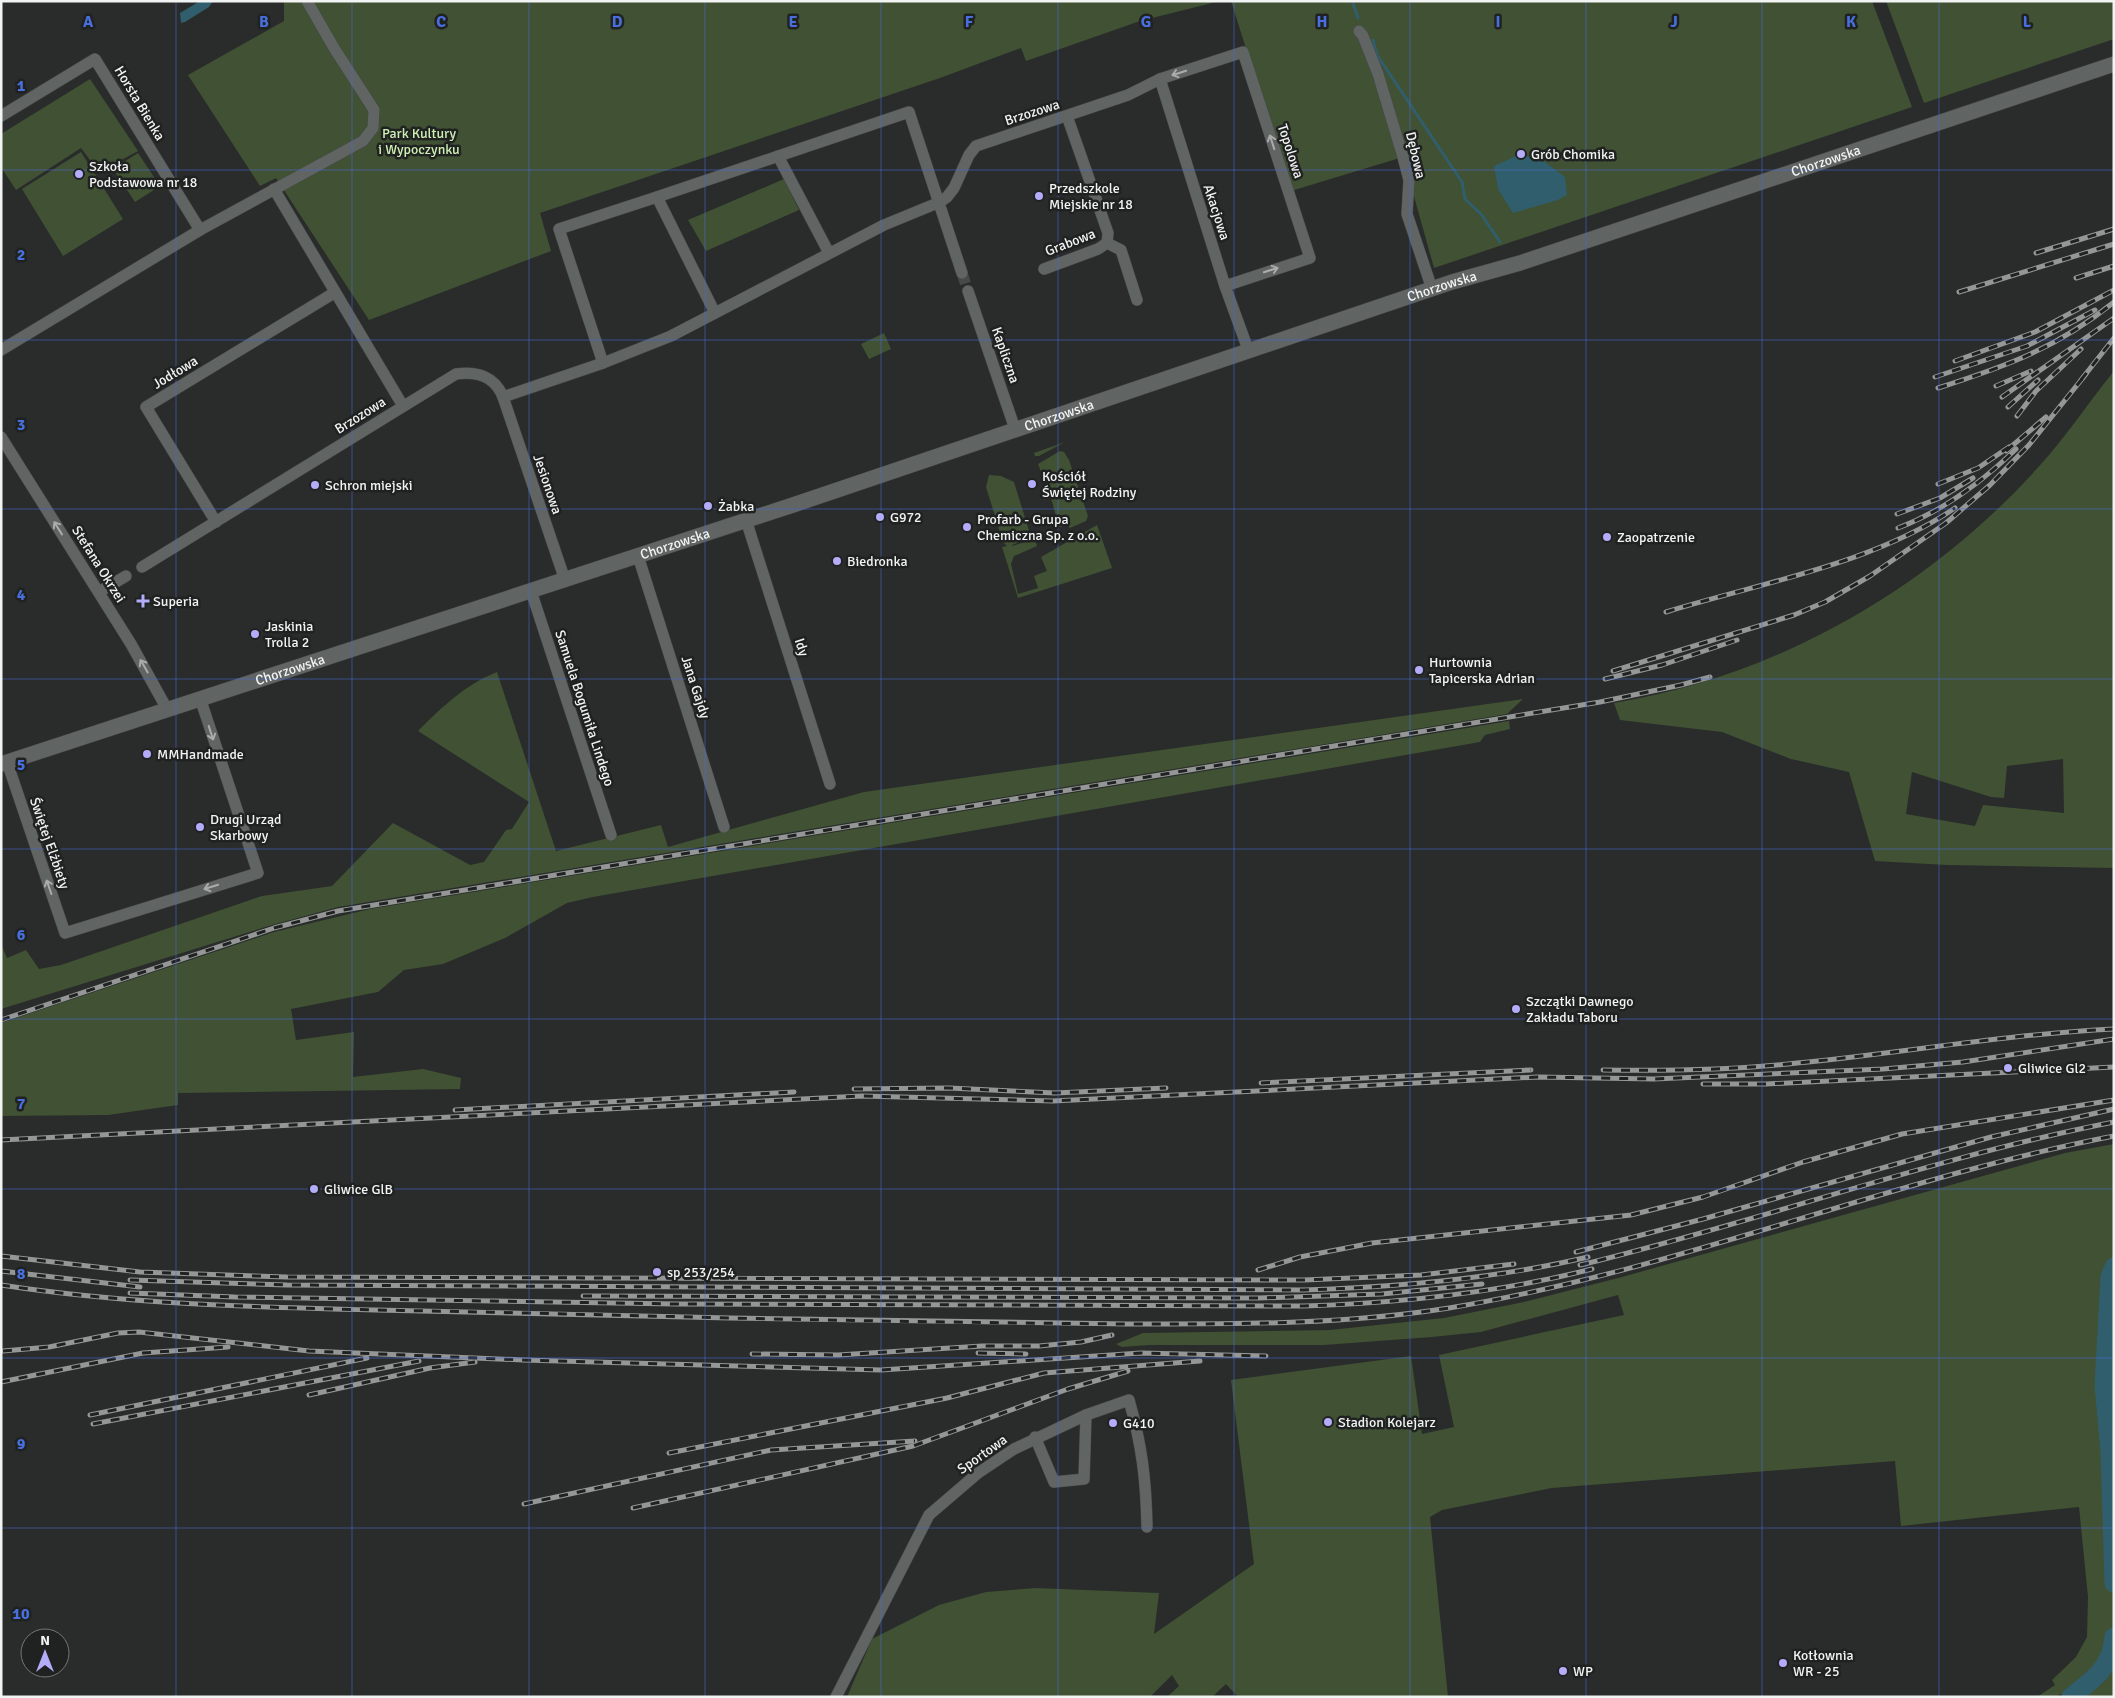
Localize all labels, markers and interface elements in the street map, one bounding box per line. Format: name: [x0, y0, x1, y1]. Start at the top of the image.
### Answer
text: A: [83, 12, 94, 32]
text: B: [259, 12, 269, 32]
text: C: [436, 12, 446, 32]
text: D: [612, 12, 623, 32]
text: E: [788, 12, 798, 32]
text: F: [965, 12, 974, 32]
text: G: [1141, 12, 1151, 32]
text: H: [1317, 12, 1327, 32]
text: I: [1495, 12, 1501, 32]
text: J: [1670, 12, 1678, 32]
text: K: [1846, 12, 1856, 32]
text: L: [2023, 12, 2032, 32]
street label: Horsta Bienka: [111, 63, 169, 144]
one-way arrow: [1171, 69, 1187, 78]
text: 1: [17, 76, 26, 96]
street label: Brzozowa: [1002, 96, 1062, 129]
street label: Topolowa: [1274, 122, 1307, 180]
park label: Park Kultury i Wypoczynku: [378, 125, 460, 158]
street label: Dębowa: [1402, 130, 1429, 180]
one-way arrow: [1267, 135, 1276, 150]
street label: Chorzowska: [1789, 142, 1863, 181]
place label: Grób Chomika: [1531, 146, 1615, 163]
marker: Grób Chomika: [1515, 148, 1527, 160]
place label: Szkoła Podstawowa nr 18: [89, 158, 197, 191]
marker: Szkoła Podstawowa nr 18: [73, 168, 85, 180]
place label: Przedszkole Miejskie nr 18: [1049, 180, 1133, 213]
street label: Akacjowa: [1200, 182, 1233, 242]
marker: Przedszkole Miejskie nr 18: [1033, 190, 1045, 202]
street label: Grabowa: [1043, 225, 1098, 260]
text: 2: [17, 245, 25, 265]
one-way arrow: [1263, 265, 1279, 275]
street label: Chorzowska: [1405, 268, 1479, 306]
street label: Kapliczna: [988, 325, 1023, 385]
street label: Jodłowa: [150, 352, 201, 393]
street label: Brzozowa: [332, 393, 389, 438]
street label: Chorzowska: [1022, 396, 1096, 435]
text: 3: [17, 415, 25, 435]
street label: Jesionowa: [529, 452, 566, 516]
place label: Kościół Świętej Rodziny: [1042, 468, 1137, 501]
place label: Schron miejski: [325, 477, 413, 494]
marker: Kościół Świętej Rodziny: [1026, 478, 1038, 490]
marker: Schron miejski: [309, 479, 321, 491]
place label: Żabka: [718, 498, 754, 515]
marker: Żabka: [702, 500, 714, 512]
place label: G972: [890, 509, 922, 526]
marker: G972: [874, 511, 886, 523]
place label: Profarb - Grupa Chemiczna Sp. z o.o.: [977, 511, 1099, 544]
one-way arrow: [53, 521, 64, 535]
marker: Profarb - Grupa Chemiczna Sp. z o.o.: [961, 521, 973, 533]
street label: Stefana Okrzei: [68, 523, 129, 606]
street label: Chorzowska: [638, 525, 712, 563]
place label: Zaopatrzenie: [1617, 529, 1695, 546]
marker: Zaopatrzenie: [1601, 531, 1613, 543]
place label: Biedronka: [847, 553, 908, 570]
marker: Biedronka: [831, 555, 843, 567]
text: 4: [17, 585, 26, 605]
place label: Superia: [153, 593, 199, 610]
marker: Superia: [137, 595, 149, 607]
place label: Jaskinia Trolla 2: [265, 618, 313, 651]
marker: Jaskinia Trolla 2: [249, 628, 261, 640]
street label: Samuela Bogumiła Lindego: [551, 628, 618, 788]
street label: Idy: [791, 636, 813, 659]
street label: Chorzowska: [253, 651, 327, 689]
street label: Jana Gajdy: [677, 654, 714, 721]
place label: Hurtownia Tapicerska Adrian: [1429, 654, 1535, 687]
one-way arrow: [138, 660, 148, 674]
marker: Hurtownia Tapicerska Adrian: [1413, 664, 1425, 676]
one-way arrow: [207, 724, 216, 740]
place label: MMHandmade: [157, 746, 244, 763]
marker: MMHandmade: [141, 748, 153, 760]
text: 5: [17, 755, 25, 775]
street label: Świętej Elżbiety: [26, 795, 73, 892]
place label: Drugi Urząd Skarbowy: [210, 811, 282, 844]
marker: Drugi Urząd Skarbowy: [194, 821, 206, 833]
one-way arrow: [44, 879, 53, 895]
one-way arrow: [204, 883, 219, 892]
text: 6: [17, 925, 26, 945]
place label: Szczątki Dawnego Zakładu Taboru: [1526, 993, 1634, 1026]
marker: Szczątki Dawnego Zakładu Taboru: [1510, 1003, 1522, 1015]
place label: Gliwice Gl2: [2018, 1060, 2086, 1077]
marker: Gliwice Gl2: [2002, 1062, 2014, 1074]
text: 7: [17, 1094, 26, 1114]
place label: Gliwice GlB: [324, 1181, 393, 1198]
marker: Gliwice GlB: [308, 1183, 320, 1195]
text: 8: [17, 1264, 26, 1284]
place label: sp 253/254: [667, 1264, 735, 1281]
marker: sp 253/254: [651, 1266, 663, 1278]
place label: Stadion Kolejarz: [1338, 1414, 1436, 1431]
place label: G410: [1123, 1415, 1155, 1432]
marker: Stadion Kolejarz: [1322, 1416, 1334, 1428]
marker: G410: [1107, 1417, 1119, 1429]
street label: Sportowa: [954, 1431, 1010, 1478]
text: 9: [17, 1434, 26, 1454]
text: 10: [12, 1604, 30, 1624]
north arrow: [20, 1628, 70, 1678]
text: N: [40, 1632, 50, 1649]
place label: Kotłownia WR - 25: [1793, 1647, 1854, 1680]
marker: Kotłownia WR - 25: [1777, 1657, 1789, 1669]
place label: WP: [1573, 1663, 1593, 1680]
marker: WP: [1557, 1665, 1569, 1677]

